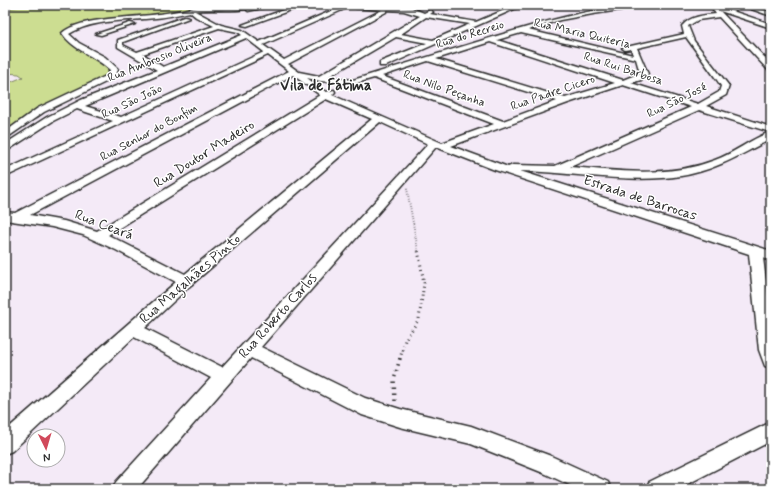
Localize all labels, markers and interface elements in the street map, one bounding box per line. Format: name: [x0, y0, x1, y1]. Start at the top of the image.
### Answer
street label: Rua Maria Quiteria: [532, 15, 632, 53]
street label: Rua do Recreio: [434, 17, 506, 53]
street label: Rua Ambrosio Oliveira: [105, 30, 215, 86]
street label: Rua Rui Barbosa: [581, 49, 665, 89]
street label: Rua Nilo Peçanha: [401, 67, 487, 111]
street label: Rua Padre Cicero: [509, 71, 598, 115]
district label: Vila de Fátima: [280, 76, 372, 96]
street label: Rua São José: [644, 79, 710, 122]
street label: Rua São João: [99, 81, 165, 123]
street label: Rua Senhor do Bonfim: [97, 101, 201, 165]
street label: Rua Doutor Madeiro: [150, 116, 258, 192]
street label: Estrada de Barrocas: [581, 171, 699, 225]
street label: Rua Ceará: [72, 206, 136, 244]
street label: Rua Magalhães Pinto: [136, 230, 246, 329]
street label: Rua Roberto Carlos: [235, 269, 321, 362]
north arrow: [26, 428, 66, 468]
text: N: [43, 450, 51, 464]

